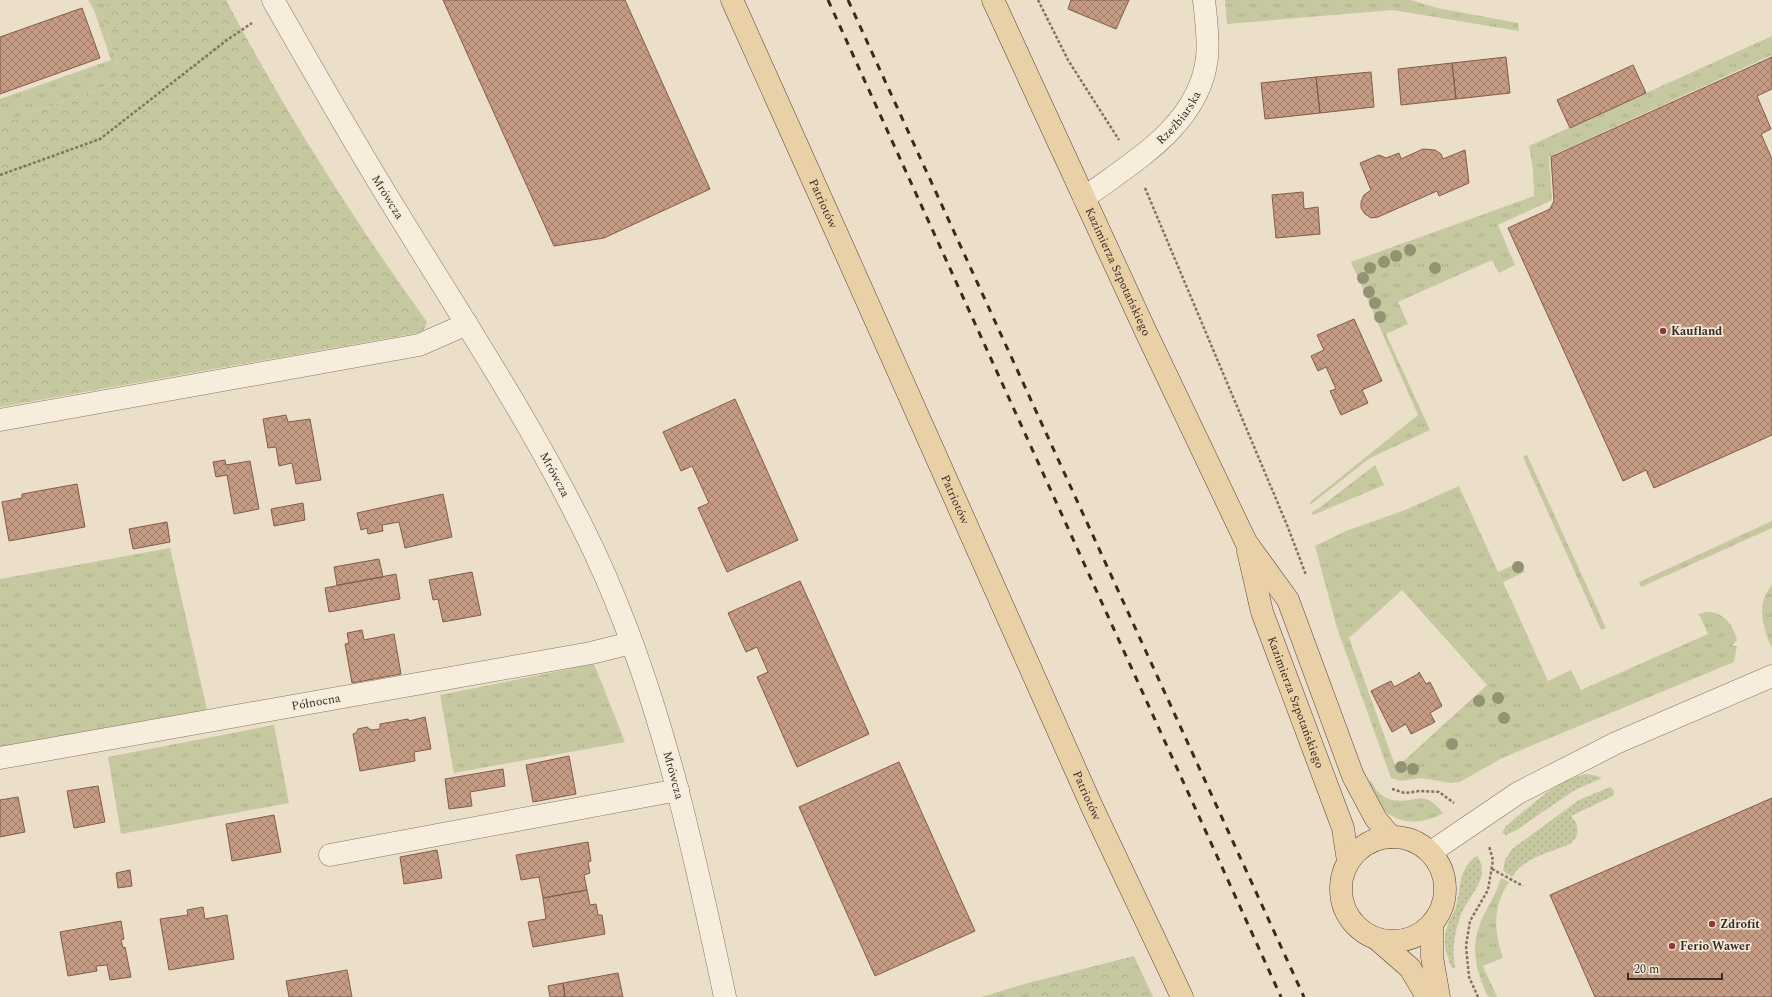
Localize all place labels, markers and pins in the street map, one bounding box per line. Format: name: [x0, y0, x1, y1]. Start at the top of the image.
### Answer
place label: Kaufland: [1671, 322, 1722, 341]
marker: Kaufland: [1658, 326, 1668, 336]
place label: Zdrofit: [1720, 915, 1760, 934]
marker: Zdrofit: [1707, 919, 1717, 929]
place label: Ferio Wawer: [1680, 937, 1751, 956]
marker: Ferio Wawer: [1667, 941, 1677, 951]

